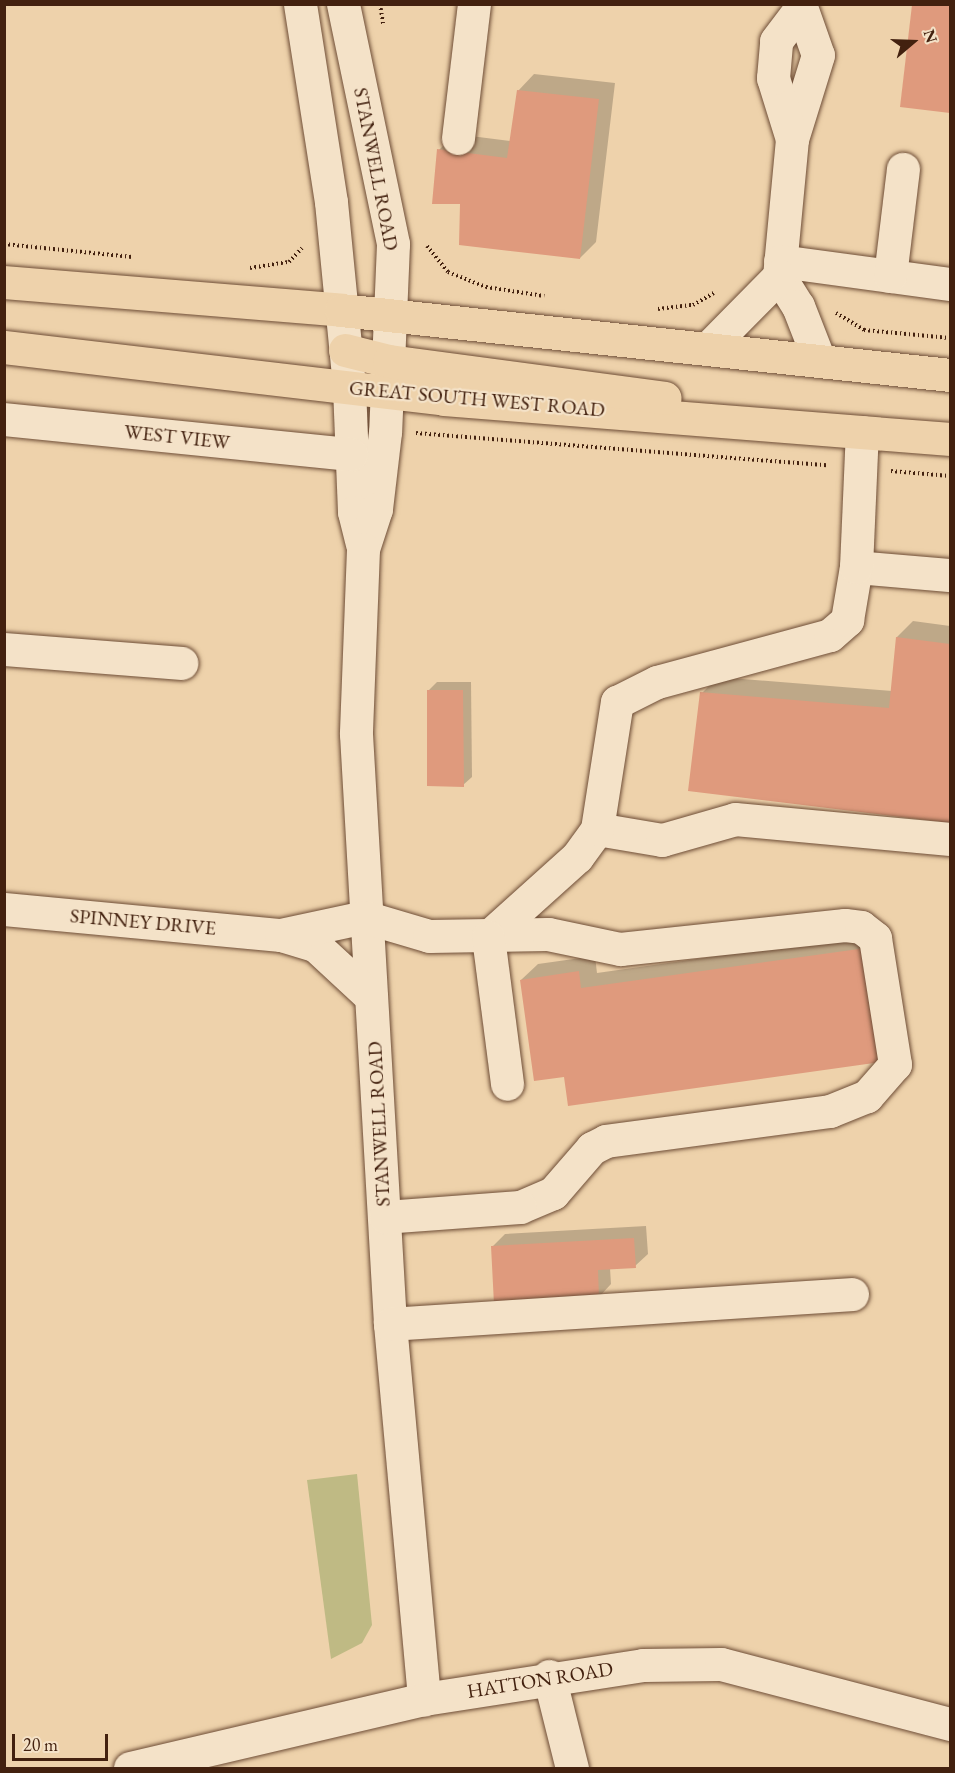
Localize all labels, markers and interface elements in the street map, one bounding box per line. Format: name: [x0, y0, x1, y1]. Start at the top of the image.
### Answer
north arrow: [883, 12, 943, 72]
text: N: [918, 26, 943, 46]
street label: STANWELL ROAD: [348, 85, 404, 253]
street label: GREAT SOUTH WEST ROAD: [348, 376, 606, 422]
street label: WEST VIEW: [123, 420, 231, 454]
street label: SPINNEY DRIVE: [69, 904, 217, 940]
street label: STANWELL ROAD: [363, 1041, 395, 1207]
street label: HATTON ROAD: [465, 1657, 615, 1703]
scale bar: [15, 1722, 111, 1760]
text: 20 m: [23, 1733, 58, 1756]

